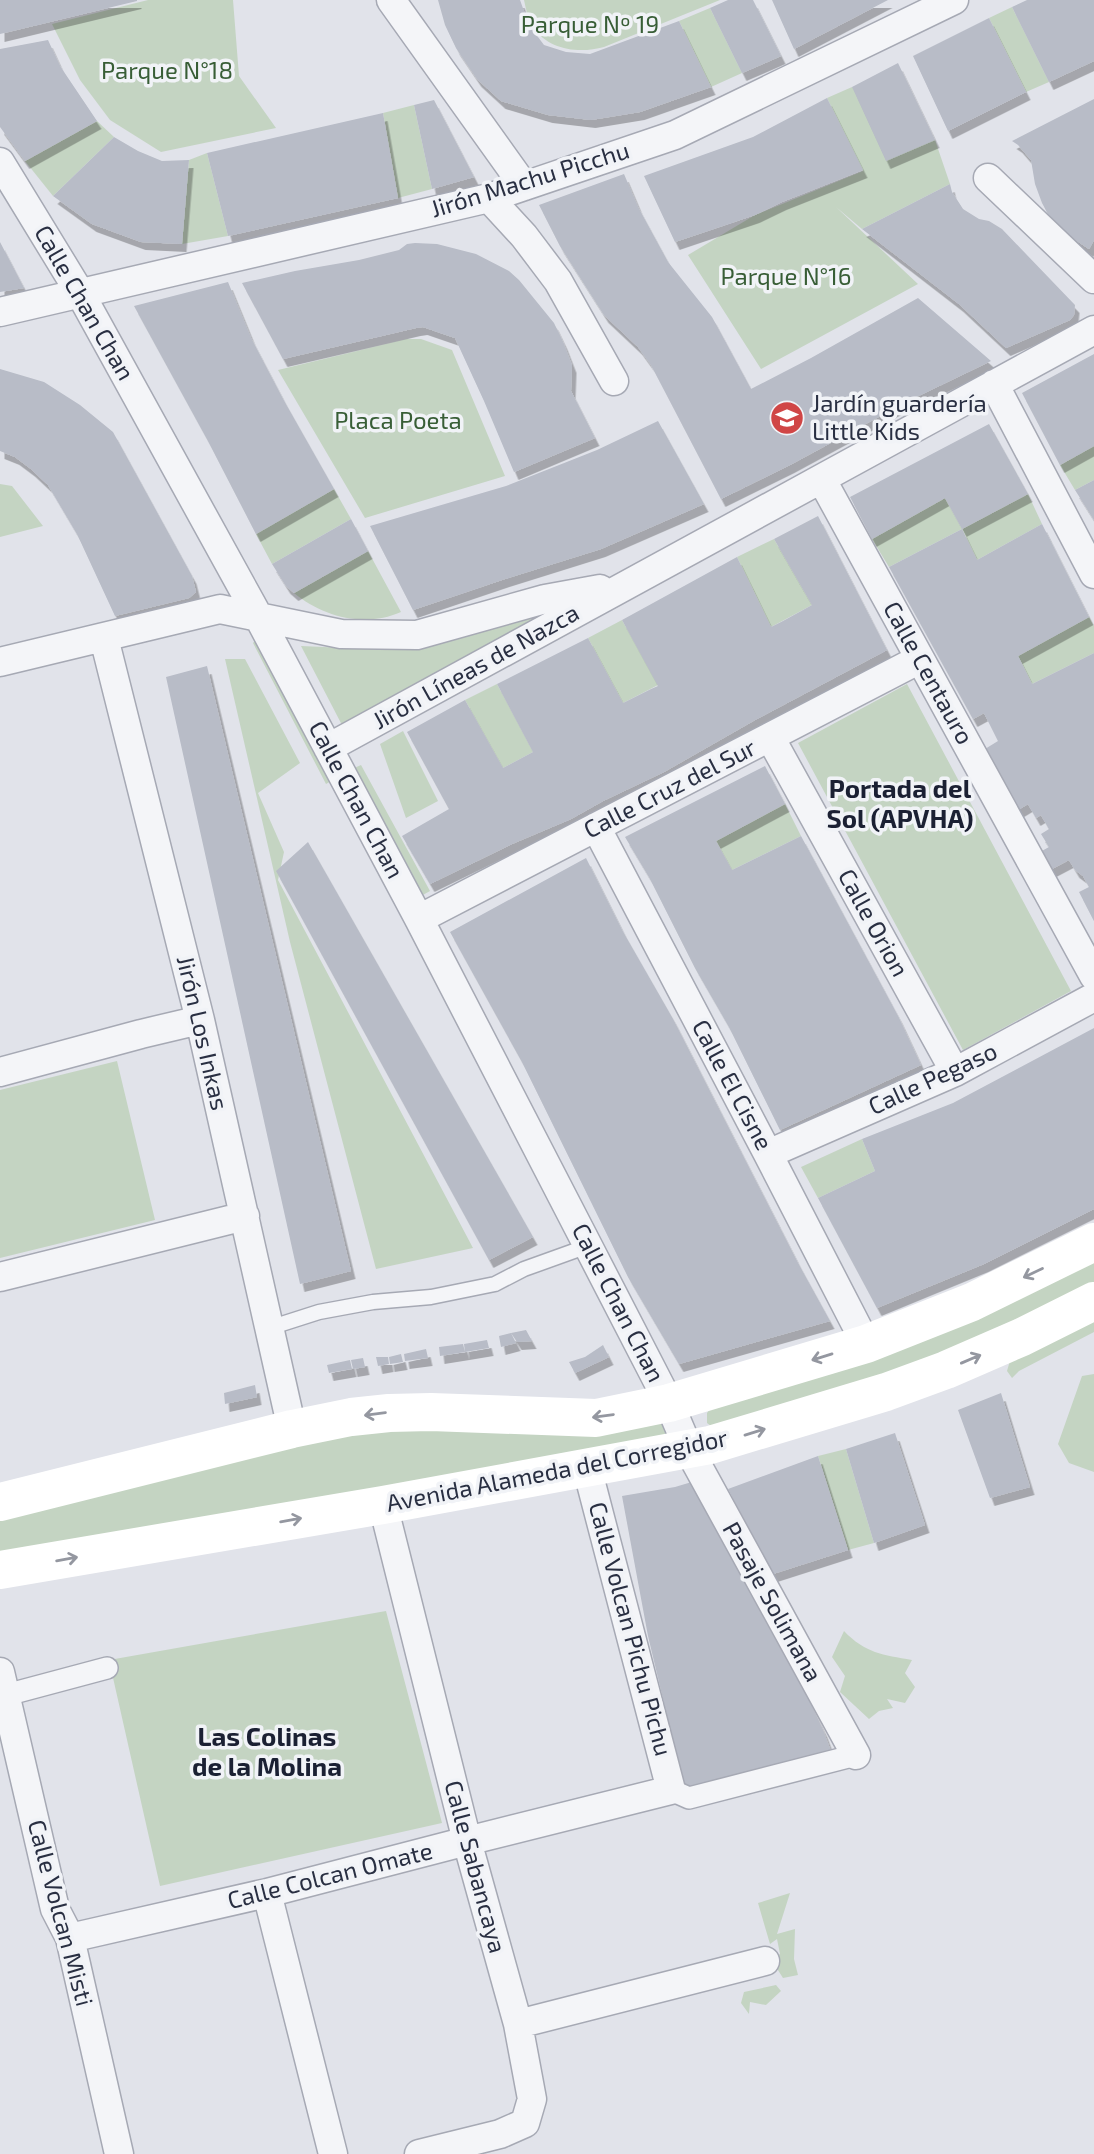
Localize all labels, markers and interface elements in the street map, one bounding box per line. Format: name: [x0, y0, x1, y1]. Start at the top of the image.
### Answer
park label: Parque Nº 19: [521, 9, 659, 38]
park label: Parque N°18: [101, 55, 233, 84]
street label: Jirón Machu Picchu: [427, 135, 632, 223]
street label: Calle Chan Chan: [29, 220, 141, 385]
park label: Parque N°16: [720, 261, 852, 290]
place label: Jardín guardería Little Kids: [812, 388, 987, 445]
school or university icon: Jardín guardería Little Kids: [768, 399, 806, 437]
park label: Placa Poeta: [334, 405, 462, 434]
street label: Calle Centauro: [878, 596, 980, 749]
street label: Jirón Líneas de Nazca: [367, 597, 584, 734]
street label: Calle Chan Chan: [304, 716, 411, 883]
street label: Calle Cruz del Sur: [578, 732, 761, 844]
district label: Portada del Sol (APVHA): [826, 772, 974, 833]
street label: Calle Orion: [833, 863, 916, 981]
street label: Jirón Los Inkas: [172, 953, 235, 1113]
street label: Calle El Cisne: [687, 1014, 780, 1154]
street label: Calle Pegaso: [863, 1035, 1001, 1120]
street label: Calle Chan Chan: [567, 1218, 672, 1387]
one-way arrow: [1023, 1267, 1044, 1280]
one-way arrow: [811, 1352, 833, 1365]
one-way arrow: [959, 1352, 981, 1365]
one-way arrow: [365, 1408, 387, 1421]
one-way arrow: [592, 1410, 614, 1423]
street label: Avenida Alameda del Corregidor: [384, 1422, 730, 1517]
one-way arrow: [744, 1425, 766, 1438]
street label: Calle Volcan Pichu Pichu: [584, 1498, 679, 1759]
one-way arrow: [280, 1513, 302, 1526]
street label: Pasaje Solimana: [717, 1516, 829, 1686]
one-way arrow: [55, 1552, 78, 1565]
district label: Las Colinas de la Molina: [192, 1720, 342, 1781]
street label: Calle Sabancaya: [439, 1777, 513, 1956]
street label: Calle Volcan Misti: [23, 1816, 100, 2009]
street label: Calle Colcan Omate: [224, 1835, 435, 1914]

